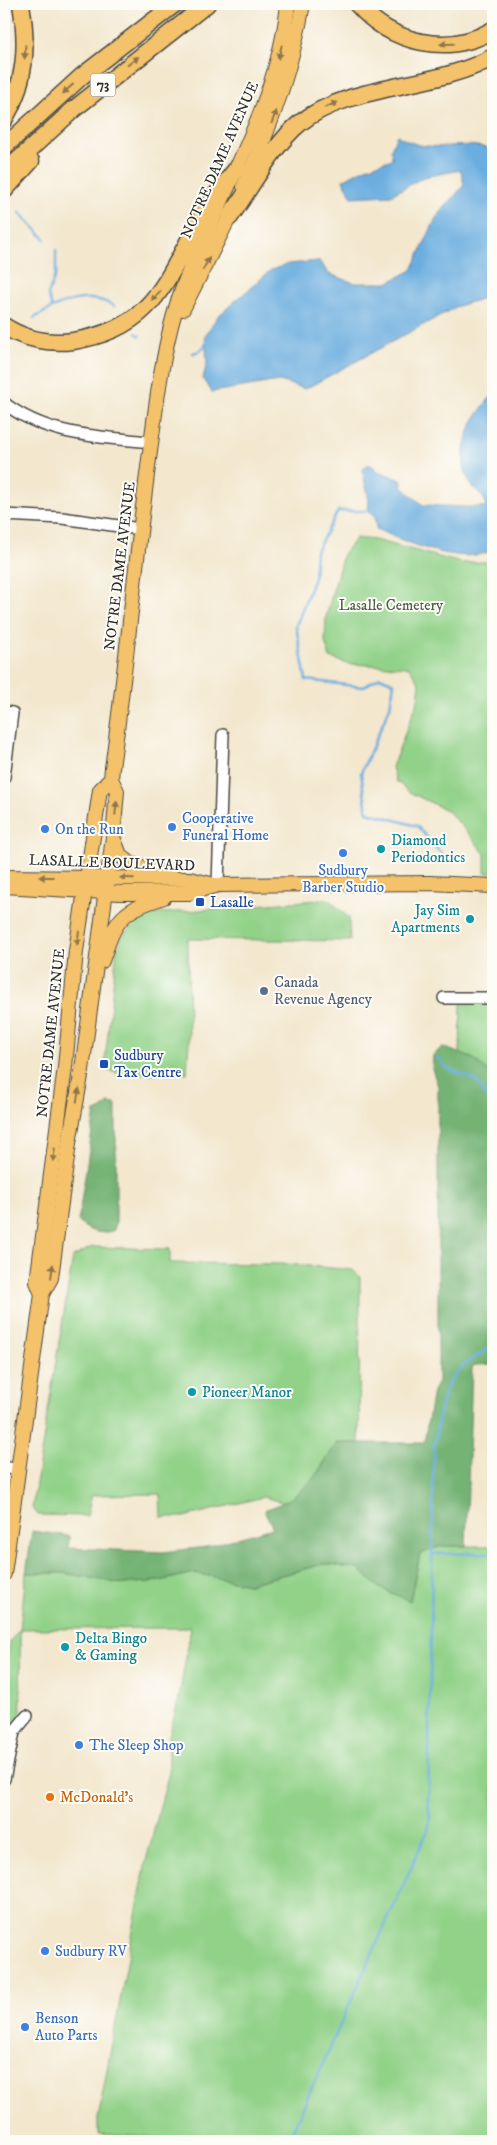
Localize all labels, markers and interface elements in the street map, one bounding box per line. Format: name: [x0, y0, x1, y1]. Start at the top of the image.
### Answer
one-way arrow: [439, 40, 455, 48]
one-way arrow: [20, 44, 28, 60]
one-way arrow: [276, 44, 284, 59]
one-way arrow: [126, 55, 139, 66]
road number: 73: [90, 74, 116, 96]
street label: NOTRE DAME AVENUE: [177, 78, 263, 241]
one-way arrow: [63, 83, 75, 95]
one-way arrow: [324, 101, 339, 109]
one-way arrow: [271, 109, 278, 124]
one-way arrow: [202, 257, 210, 271]
one-way arrow: [150, 289, 161, 302]
street label: NOTRE DAME AVENUE: [100, 480, 140, 651]
park label: Lasalle Cemetery: [339, 596, 444, 615]
one-way arrow: [112, 799, 120, 815]
place label: Cooperative Funeral Home: [182, 809, 269, 845]
place label: On the Run: [55, 820, 124, 839]
marker: Cooperative Funeral Home: [166, 821, 178, 833]
marker: On the Run: [39, 823, 51, 835]
place label: Diamond Periodontics: [391, 831, 465, 867]
marker: Diamond Periodontics: [375, 843, 387, 855]
marker: Sudbury Barber Studio: [337, 847, 349, 859]
street label: LASALLE BOULEVARD: [29, 851, 195, 875]
place label: Sudbury Barber Studio: [302, 861, 384, 897]
one-way arrow: [37, 873, 53, 881]
one-way arrow: [119, 874, 135, 882]
place label: Lasalle: [210, 893, 254, 912]
marker: Lasalle: [194, 896, 206, 908]
place label: Jay Sim Apartments: [391, 901, 460, 937]
marker: Jay Sim Apartments: [464, 913, 476, 925]
one-way arrow: [73, 931, 81, 947]
street label: NOTRE DAME AVENUE: [33, 947, 69, 1118]
place label: Canada Revenue Agency: [274, 973, 373, 1009]
marker: Canada Revenue Agency: [258, 985, 270, 997]
place label: Sudbury Tax Centre: [114, 1046, 182, 1082]
marker: Sudbury Tax Centre: [98, 1058, 110, 1070]
one-way arrow: [74, 1087, 82, 1103]
one-way arrow: [50, 1147, 58, 1163]
one-way arrow: [48, 1262, 56, 1278]
place label: Pioneer Manor: [202, 1383, 292, 1402]
marker: Pioneer Manor: [186, 1386, 198, 1398]
place label: Delta Bingo & Gaming: [75, 1629, 147, 1665]
marker: Delta Bingo & Gaming: [59, 1641, 71, 1653]
place label: The Sleep Shop: [89, 1736, 184, 1755]
marker: The Sleep Shop: [73, 1739, 85, 1751]
place label: McDonald's: [60, 1788, 133, 1807]
marker: McDonald's: [44, 1791, 56, 1803]
place label: Sudbury RV: [55, 1942, 127, 1961]
marker: Sudbury RV: [39, 1945, 51, 1957]
place label: Benson Auto Parts: [35, 2009, 98, 2045]
marker: Benson Auto Parts: [19, 2021, 31, 2033]

